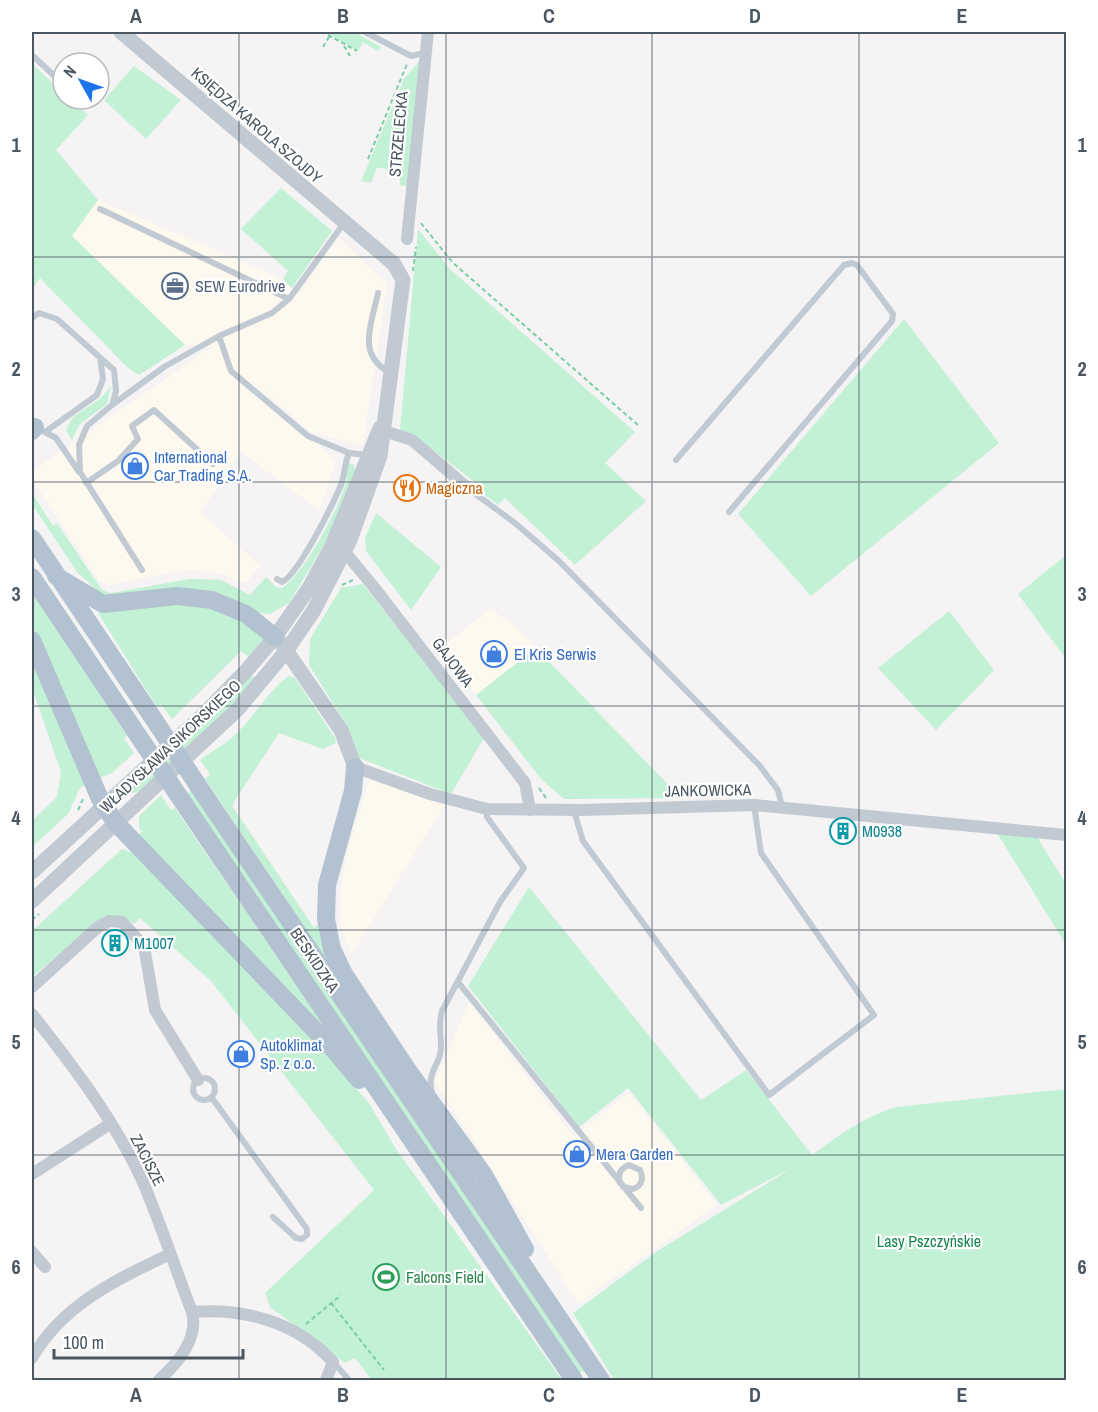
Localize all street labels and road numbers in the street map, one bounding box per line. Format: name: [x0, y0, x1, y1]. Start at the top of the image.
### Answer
street label: KSIĘDZA KAROLA SZOJDY: [187, 62, 327, 188]
street label: STRZELECKA: [383, 90, 413, 178]
street label: GAJOWA: [427, 633, 479, 691]
street label: WŁADYSŁAWA SIKORSKIEGO: [95, 675, 245, 817]
street label: JANKOWICKA: [664, 778, 752, 802]
street label: BESKIDZKA: [285, 923, 345, 997]
street label: ZACISZE: [126, 1130, 170, 1190]

